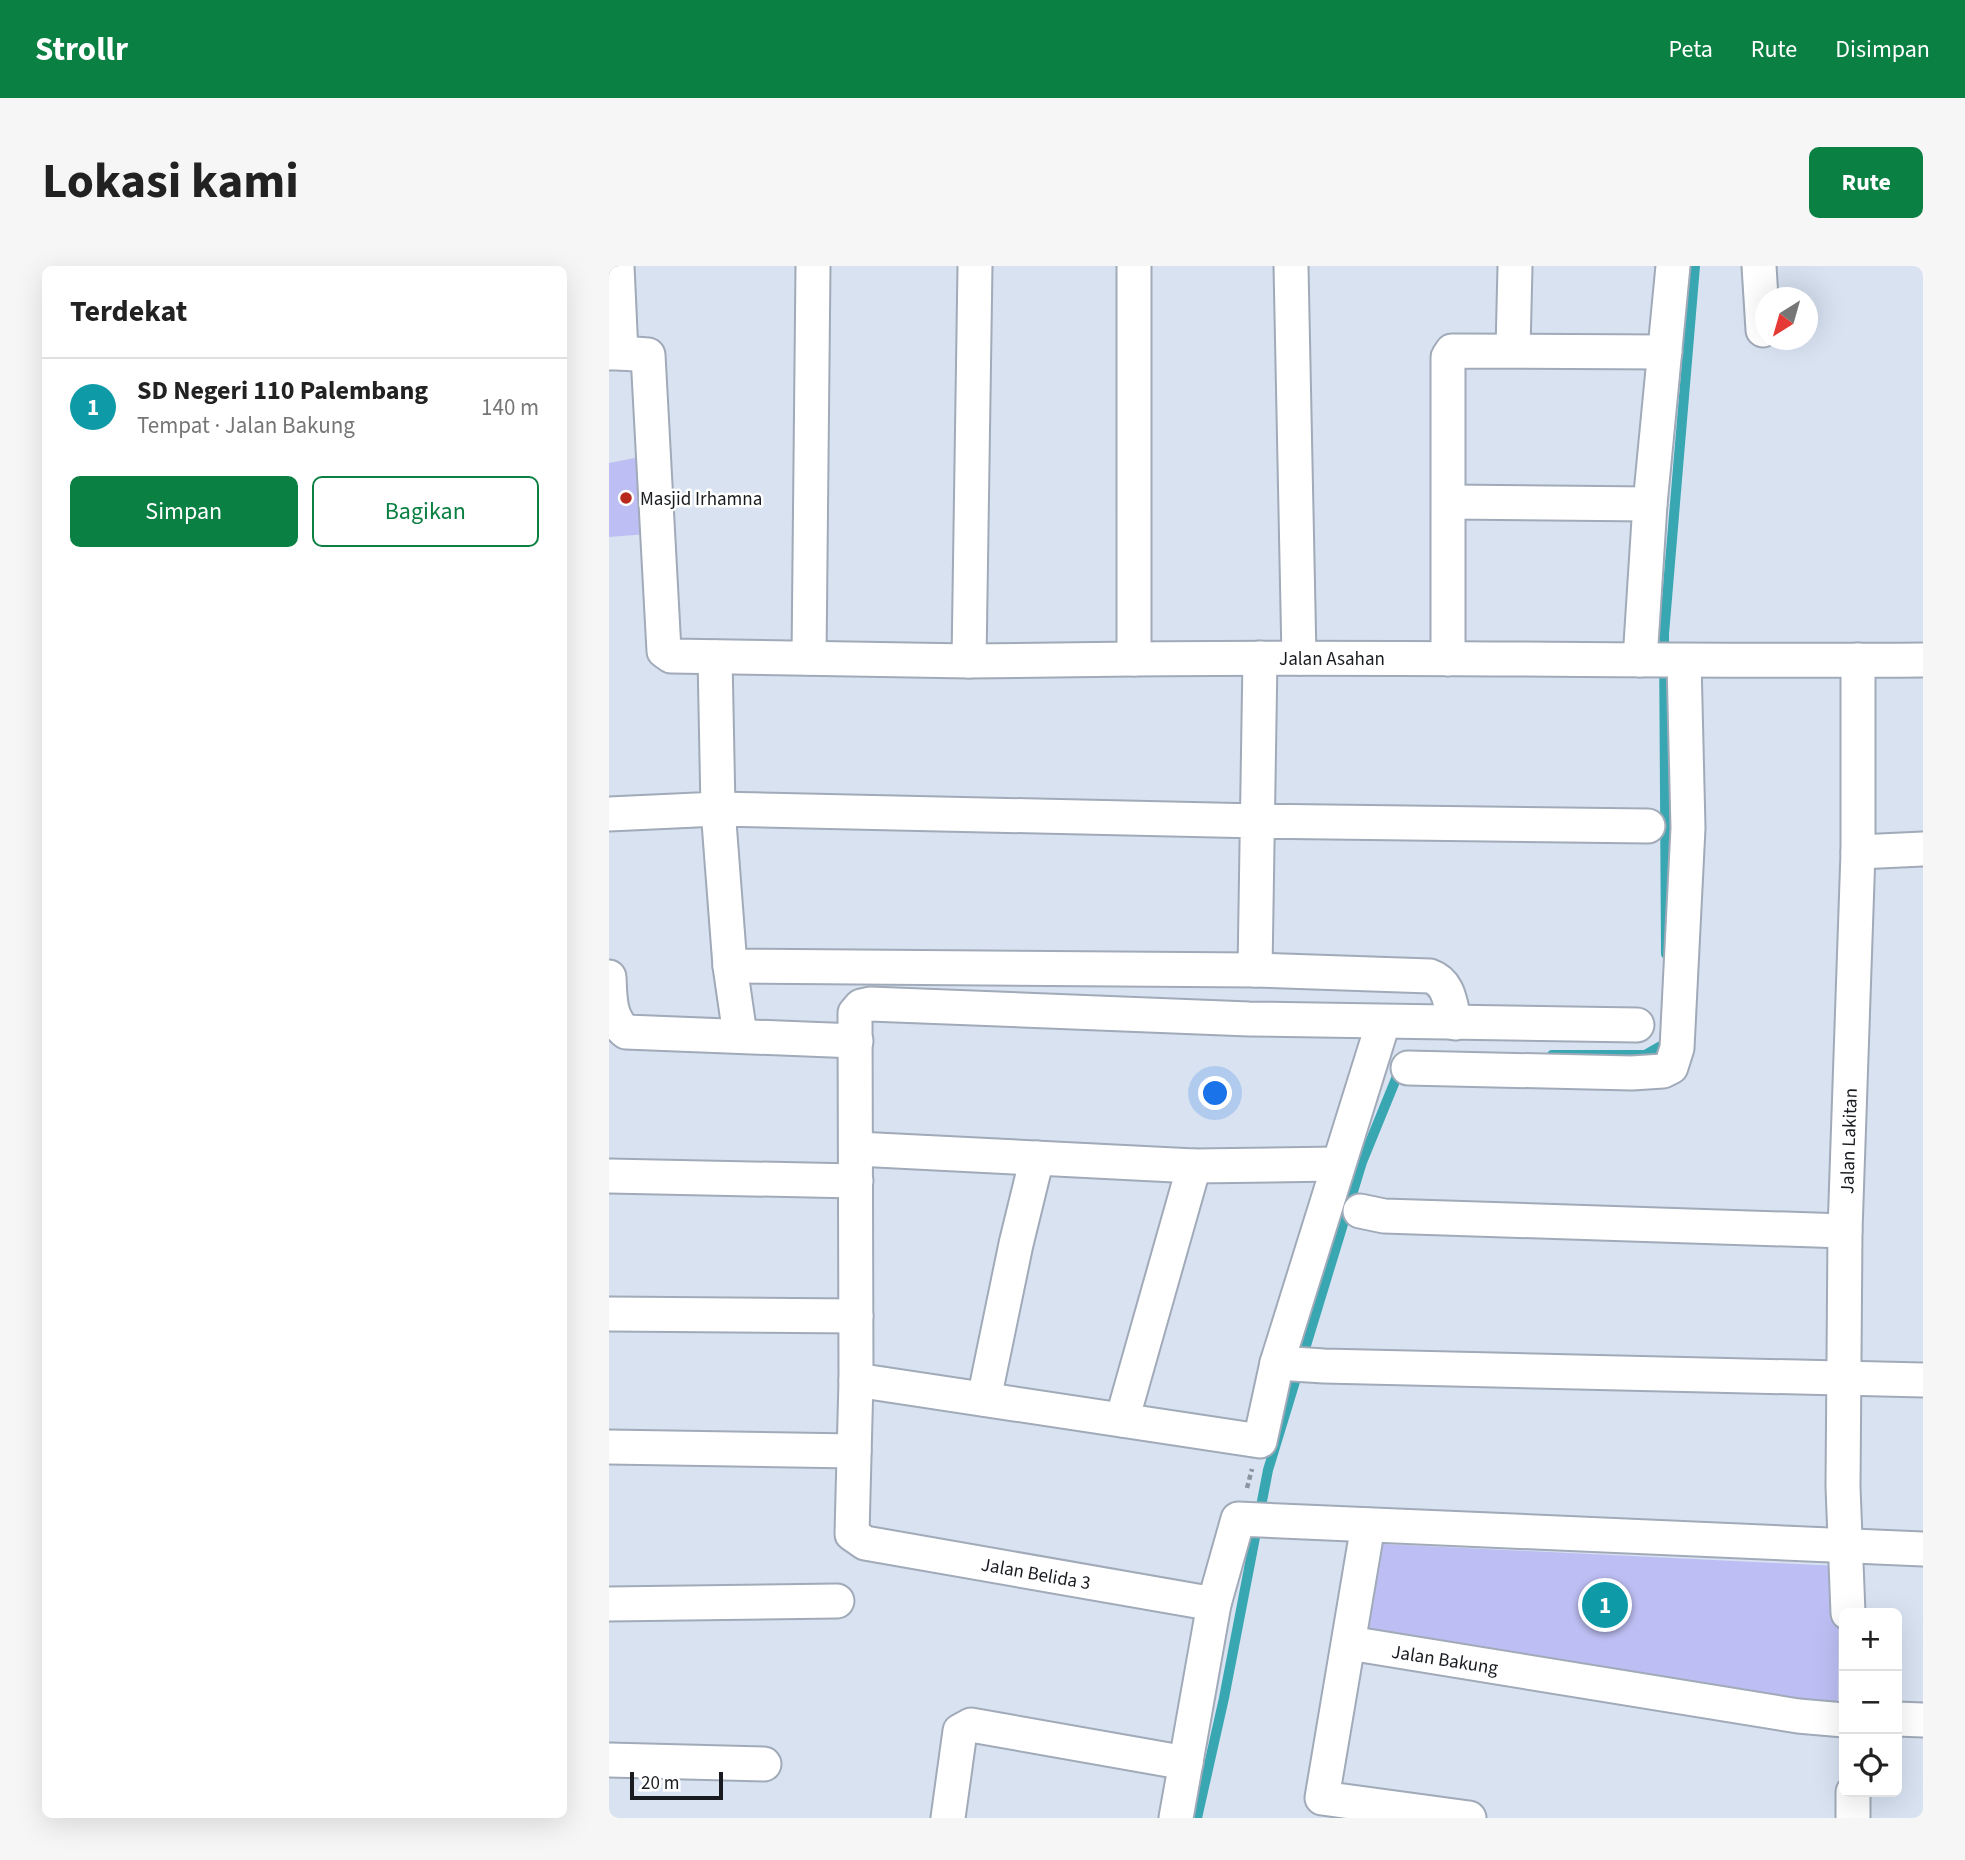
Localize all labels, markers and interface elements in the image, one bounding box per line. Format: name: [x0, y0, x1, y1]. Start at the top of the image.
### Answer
text: Strollr: [35, 26, 128, 73]
text: Peta: [1668, 32, 1713, 67]
text: Rute: [1751, 32, 1797, 67]
text: Disimpan: [1835, 32, 1930, 67]
text: Lokasi kami: [42, 147, 299, 217]
button: Rute: [1809, 147, 1923, 218]
north arrow: [1755, 287, 1818, 350]
text: Terdekat: [70, 290, 187, 333]
text: SD Negeri 110 Palembang: [137, 372, 428, 409]
text: 1: [87, 391, 99, 424]
text: 140 m: [481, 391, 539, 424]
text: Tempat · Jalan Bakung: [137, 409, 355, 442]
button: Simpan: [70, 476, 298, 547]
button: Bagikan: [312, 476, 539, 547]
place label: Masjid Irhamna: [640, 486, 762, 513]
marker: Masjid Irhamna: [618, 490, 634, 506]
street label: Jalan Asahan: [1279, 646, 1385, 673]
your location: [1198, 1076, 1232, 1110]
street label: Jalan Lakitan: [1834, 1088, 1865, 1195]
street label: Jalan Belida 3: [979, 1552, 1093, 1597]
pin: 1: [1582, 1579, 1628, 1631]
map controls: [1839, 1608, 1902, 1797]
button: +: [1839, 1608, 1902, 1671]
street label: Jalan Bakung: [1390, 1639, 1500, 1682]
button: −: [1839, 1671, 1902, 1734]
button: locate: [1839, 1734, 1902, 1797]
scale bar: [630, 1769, 723, 1801]
text: 20 m: [641, 1770, 679, 1797]

